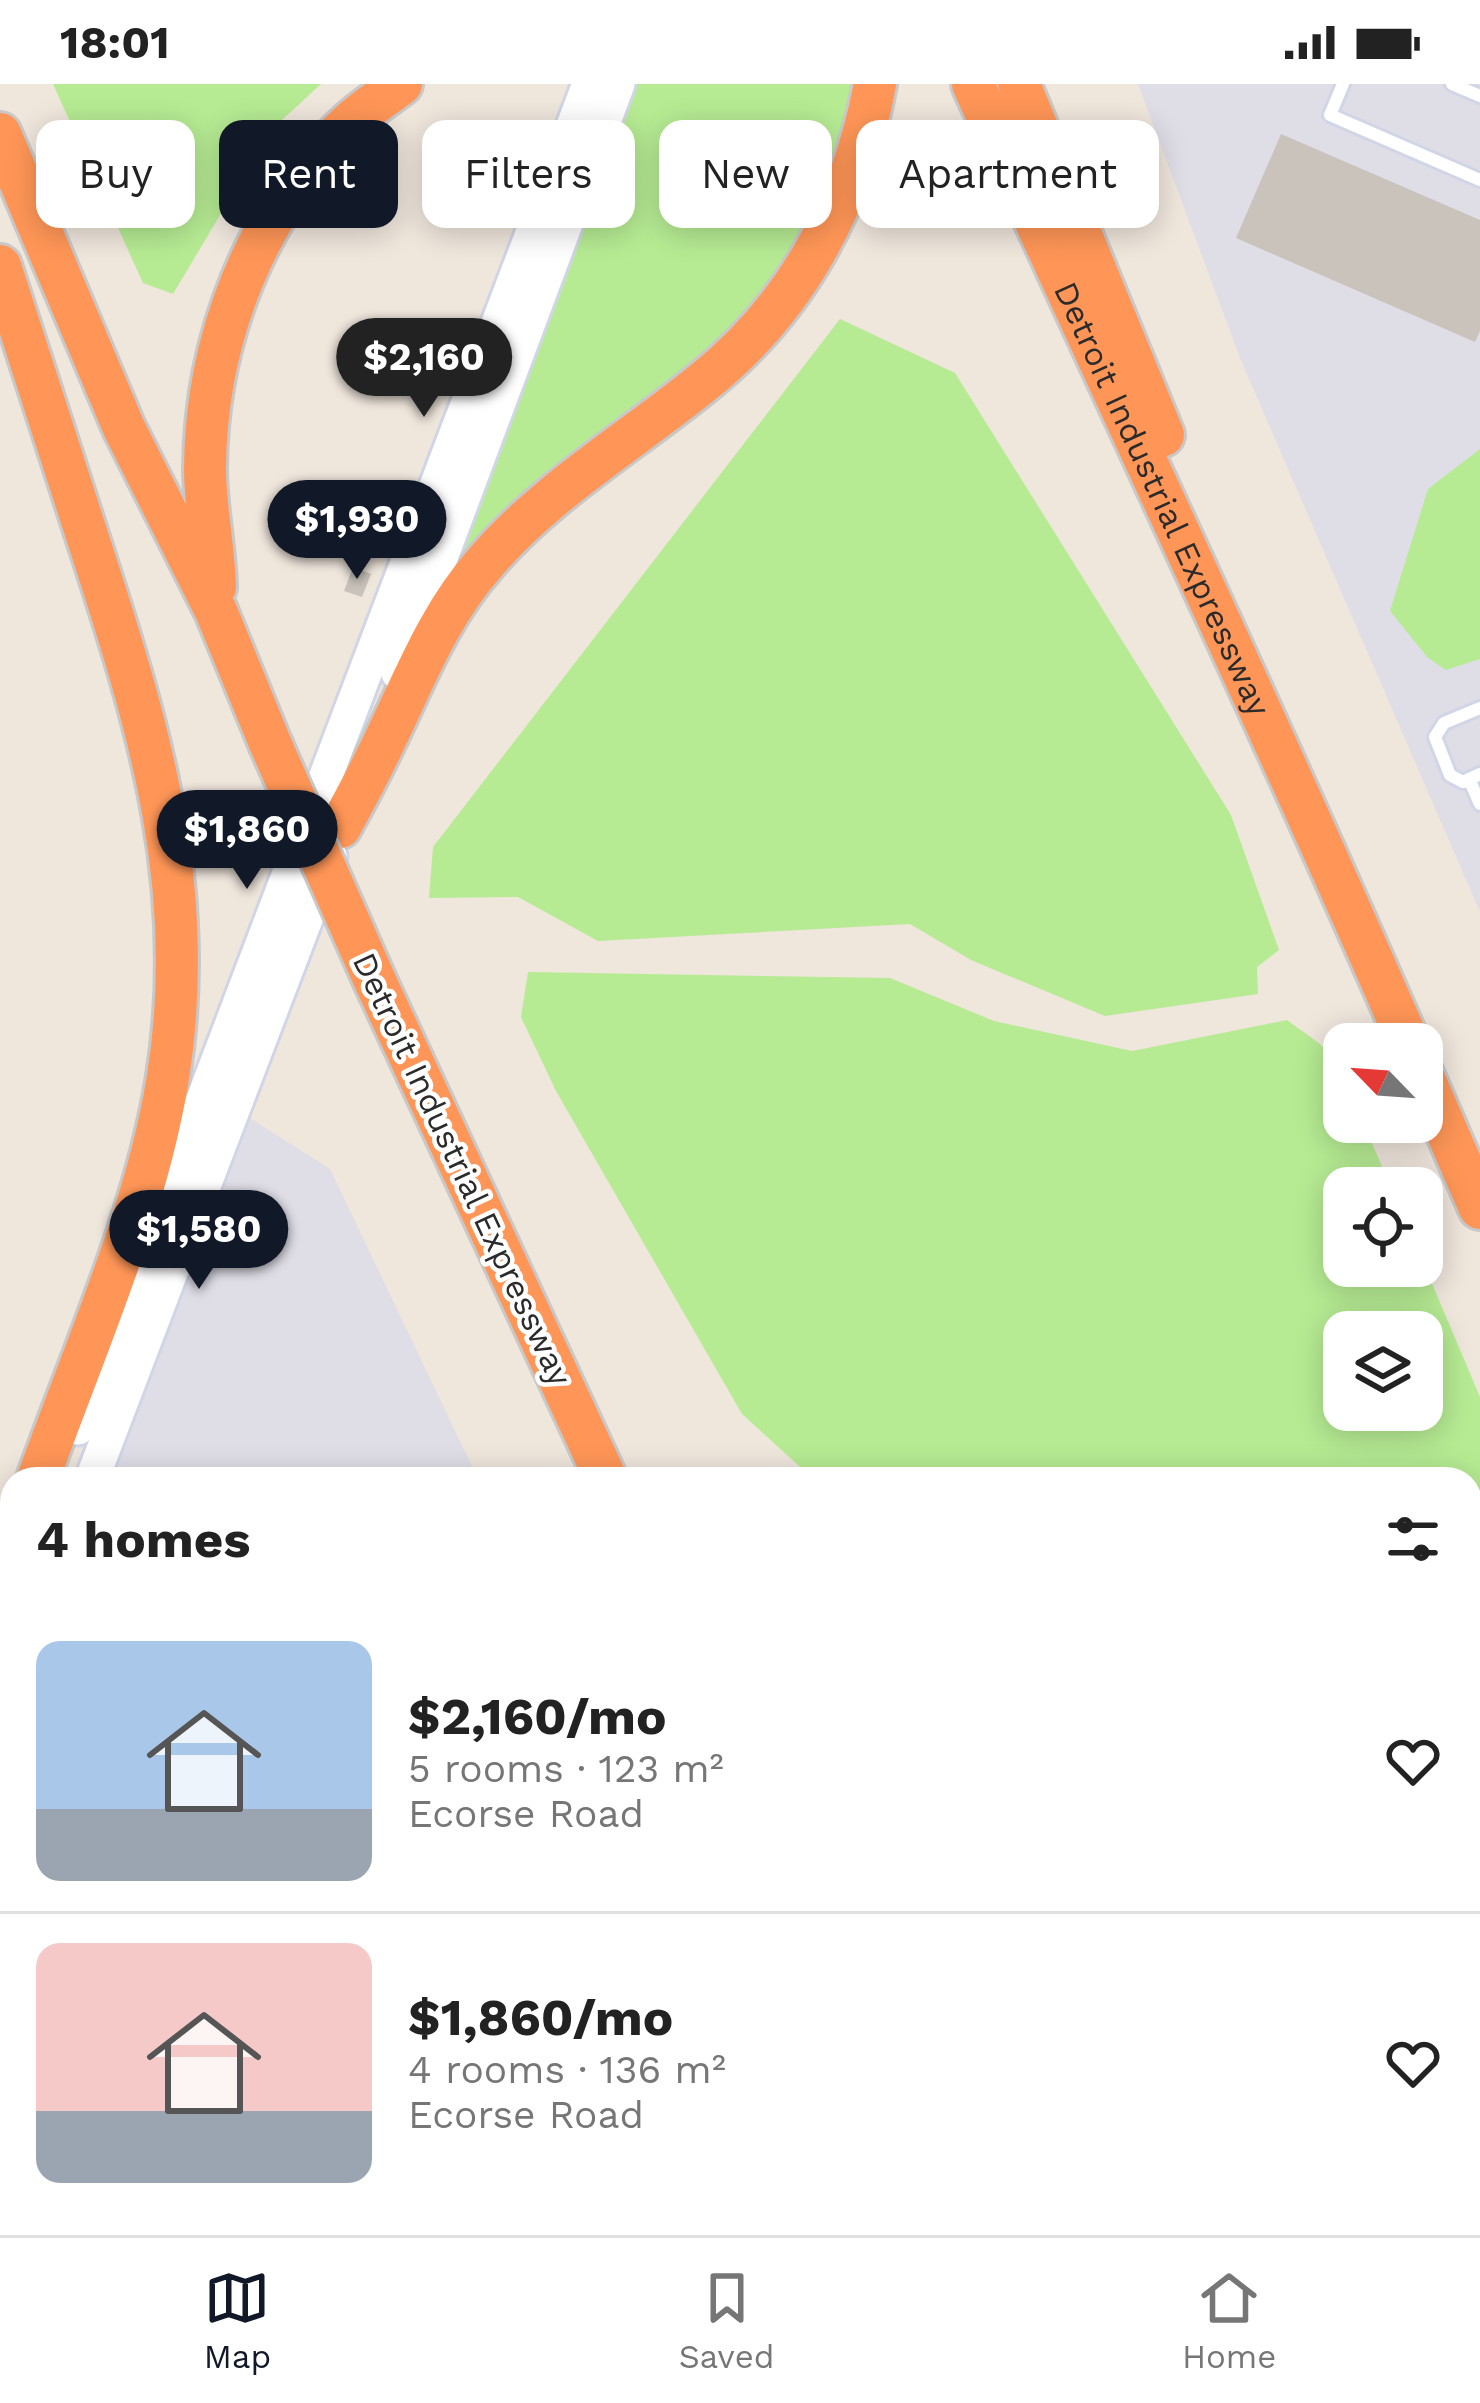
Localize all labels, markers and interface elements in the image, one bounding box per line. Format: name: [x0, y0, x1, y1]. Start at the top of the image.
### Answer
text: 18:01: [60, 16, 170, 69]
chip: Buy: [36, 120, 195, 228]
chip: Rent: [219, 120, 398, 228]
chip: Filters: [422, 120, 635, 228]
chip: New: [659, 120, 832, 228]
chip: Apartment: [856, 120, 1159, 228]
street label: Detroit Industrial Expressway: [1046, 276, 1279, 722]
pin: $2,160: [326, 318, 522, 420]
text: $2,160: [363, 334, 485, 379]
pin: $1,930: [259, 480, 455, 582]
text: $1,930: [294, 496, 420, 541]
pin: $1,860: [149, 790, 345, 892]
text: $1,860: [184, 806, 310, 851]
street label: Detroit Industrial Expressway: [345, 947, 580, 1392]
north arrow: [1323, 1023, 1443, 1143]
map controls: [1323, 1023, 1443, 1431]
button: locate: [1323, 1167, 1443, 1287]
pin: $1,580: [101, 1190, 297, 1292]
text: $1,580: [136, 1206, 262, 1251]
button: layers: [1323, 1311, 1443, 1431]
icon: filters: [1380, 1506, 1446, 1572]
text: 4 homes: [36, 1510, 250, 1569]
text: $2,160/mo: [408, 1687, 666, 1746]
icon: home: [132, 1689, 276, 1833]
icon: heart: [1380, 1728, 1446, 1794]
text: 5 rooms · 123 m²: [408, 1746, 724, 1791]
text: Ecorse Road: [408, 1791, 644, 1836]
text: $1,860/mo: [408, 1988, 673, 2047]
icon: home: [132, 1991, 276, 2135]
icon: heart: [1380, 2030, 1446, 2096]
text: 4 rooms · 136 m²: [408, 2047, 726, 2092]
text: Ecorse Road: [408, 2092, 644, 2137]
tab: Map: [204, 2265, 271, 2376]
tab: Saved: [679, 2265, 774, 2376]
tab: Home: [1182, 2265, 1276, 2376]

